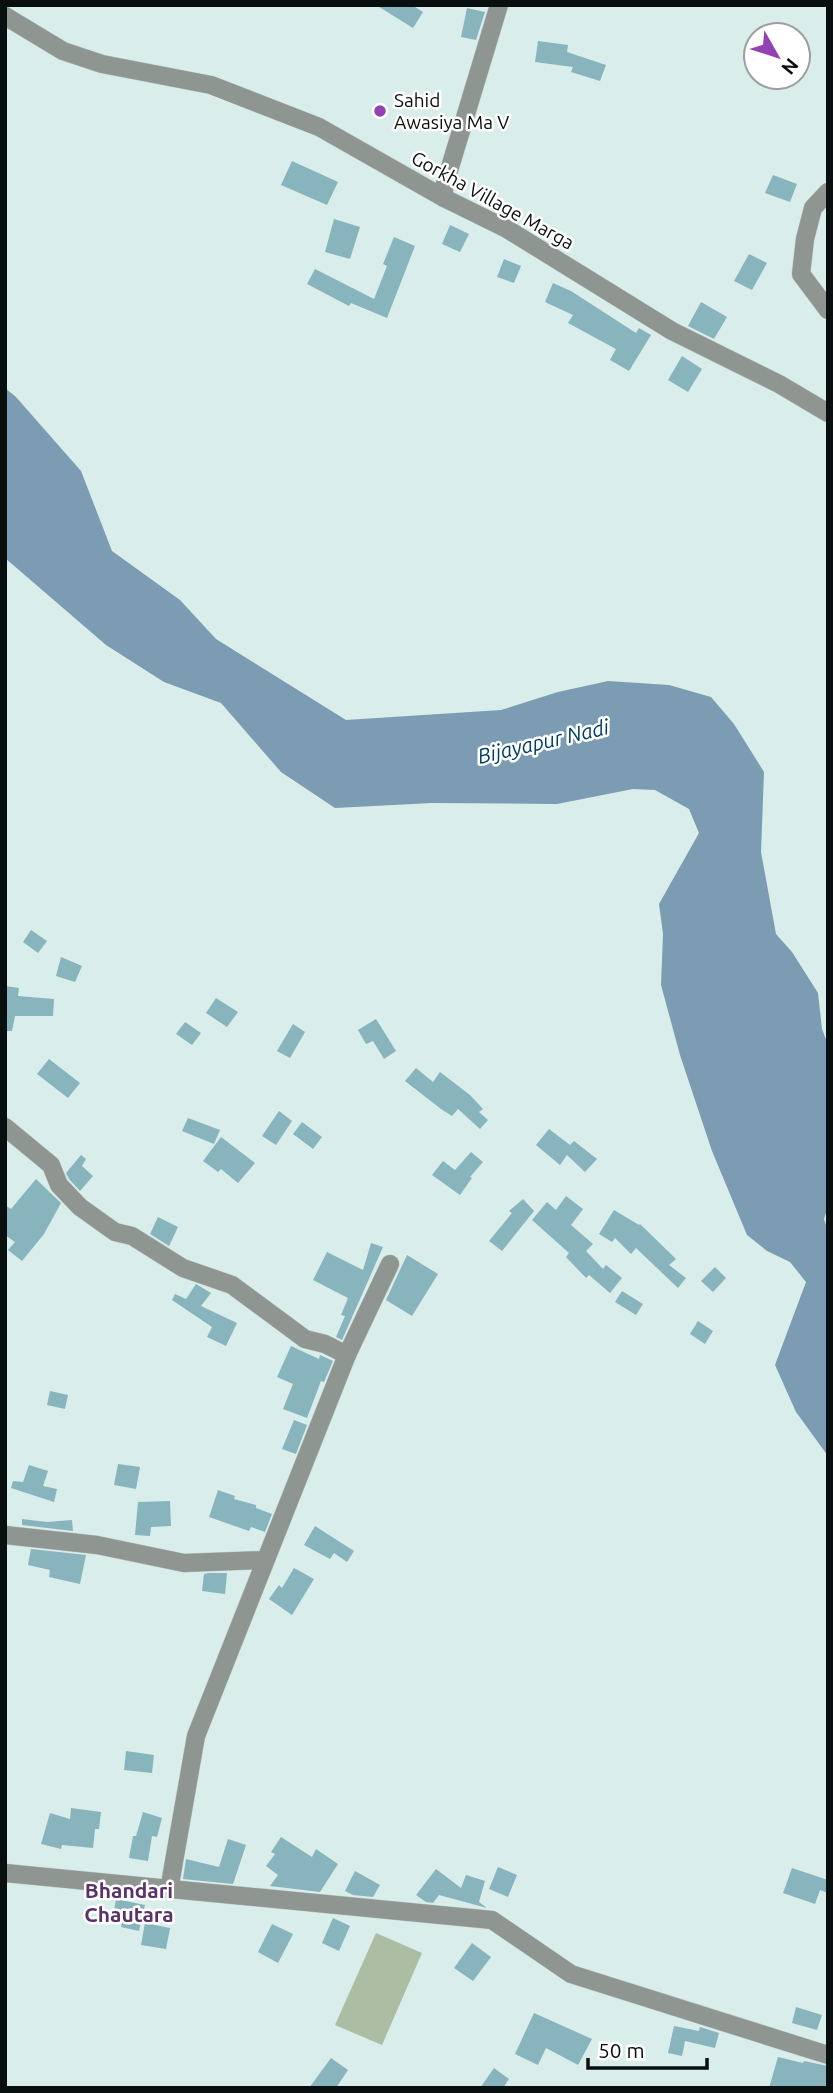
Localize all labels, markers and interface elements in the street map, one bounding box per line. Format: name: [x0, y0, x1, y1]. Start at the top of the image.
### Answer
north arrow: [742, 21, 812, 91]
text: N: [777, 54, 803, 79]
place label: Sahid Awasiya Ma V: [394, 89, 509, 133]
marker: Sahid Awasiya Ma V: [372, 103, 388, 119]
street label: Gorkha Village Marga: [408, 146, 578, 254]
water label: Bijayapur Nadi: [475, 714, 612, 768]
district label: Bhandari Chautara: [84, 1878, 174, 1926]
scale bar: [588, 2026, 707, 2070]
text: 50 m: [598, 2038, 645, 2062]

